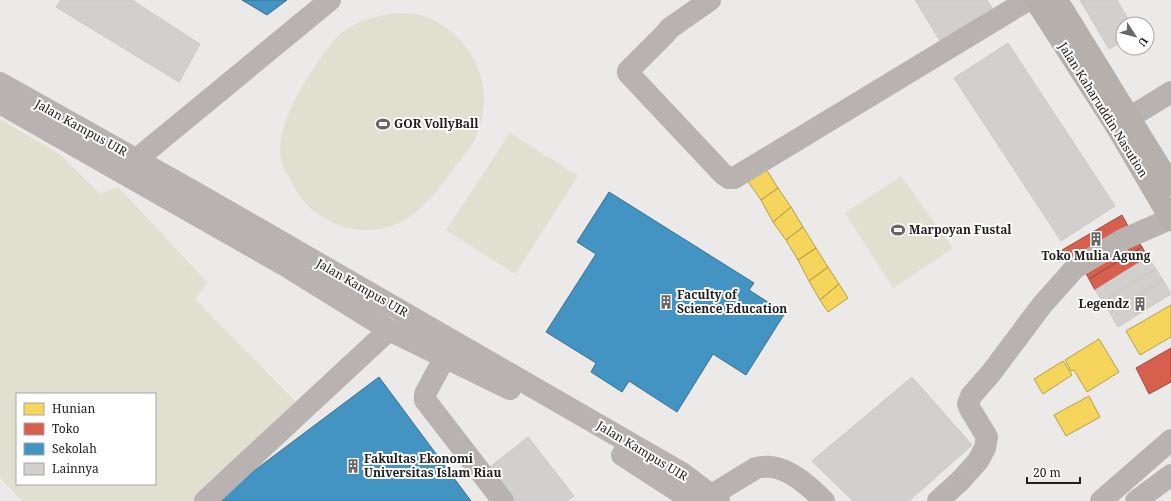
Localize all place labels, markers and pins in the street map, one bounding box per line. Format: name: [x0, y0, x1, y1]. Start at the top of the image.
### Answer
place label: GOR VollyBall: [394, 115, 479, 132]
sports icon: GOR VollyBall: [375, 116, 391, 132]
place label: Marpoyan Fustal: [909, 221, 1012, 238]
sports icon: Marpoyan Fustal: [890, 222, 906, 238]
building icon: Toko Mulia Agung: [1088, 231, 1104, 247]
place label: Toko Mulia Agung: [1041, 247, 1151, 264]
place label: Faculty of Science Education: [677, 286, 787, 317]
building icon: Faculty of Science Education: [658, 294, 674, 310]
place label: Legendz: [1079, 295, 1129, 312]
building icon: Legendz: [1132, 296, 1148, 312]
place label: Fakultas Ekonomi Universitas Islam Riau: [364, 450, 502, 481]
building icon: Fakultas Ekonomi Universitas Islam Riau: [345, 458, 361, 474]

